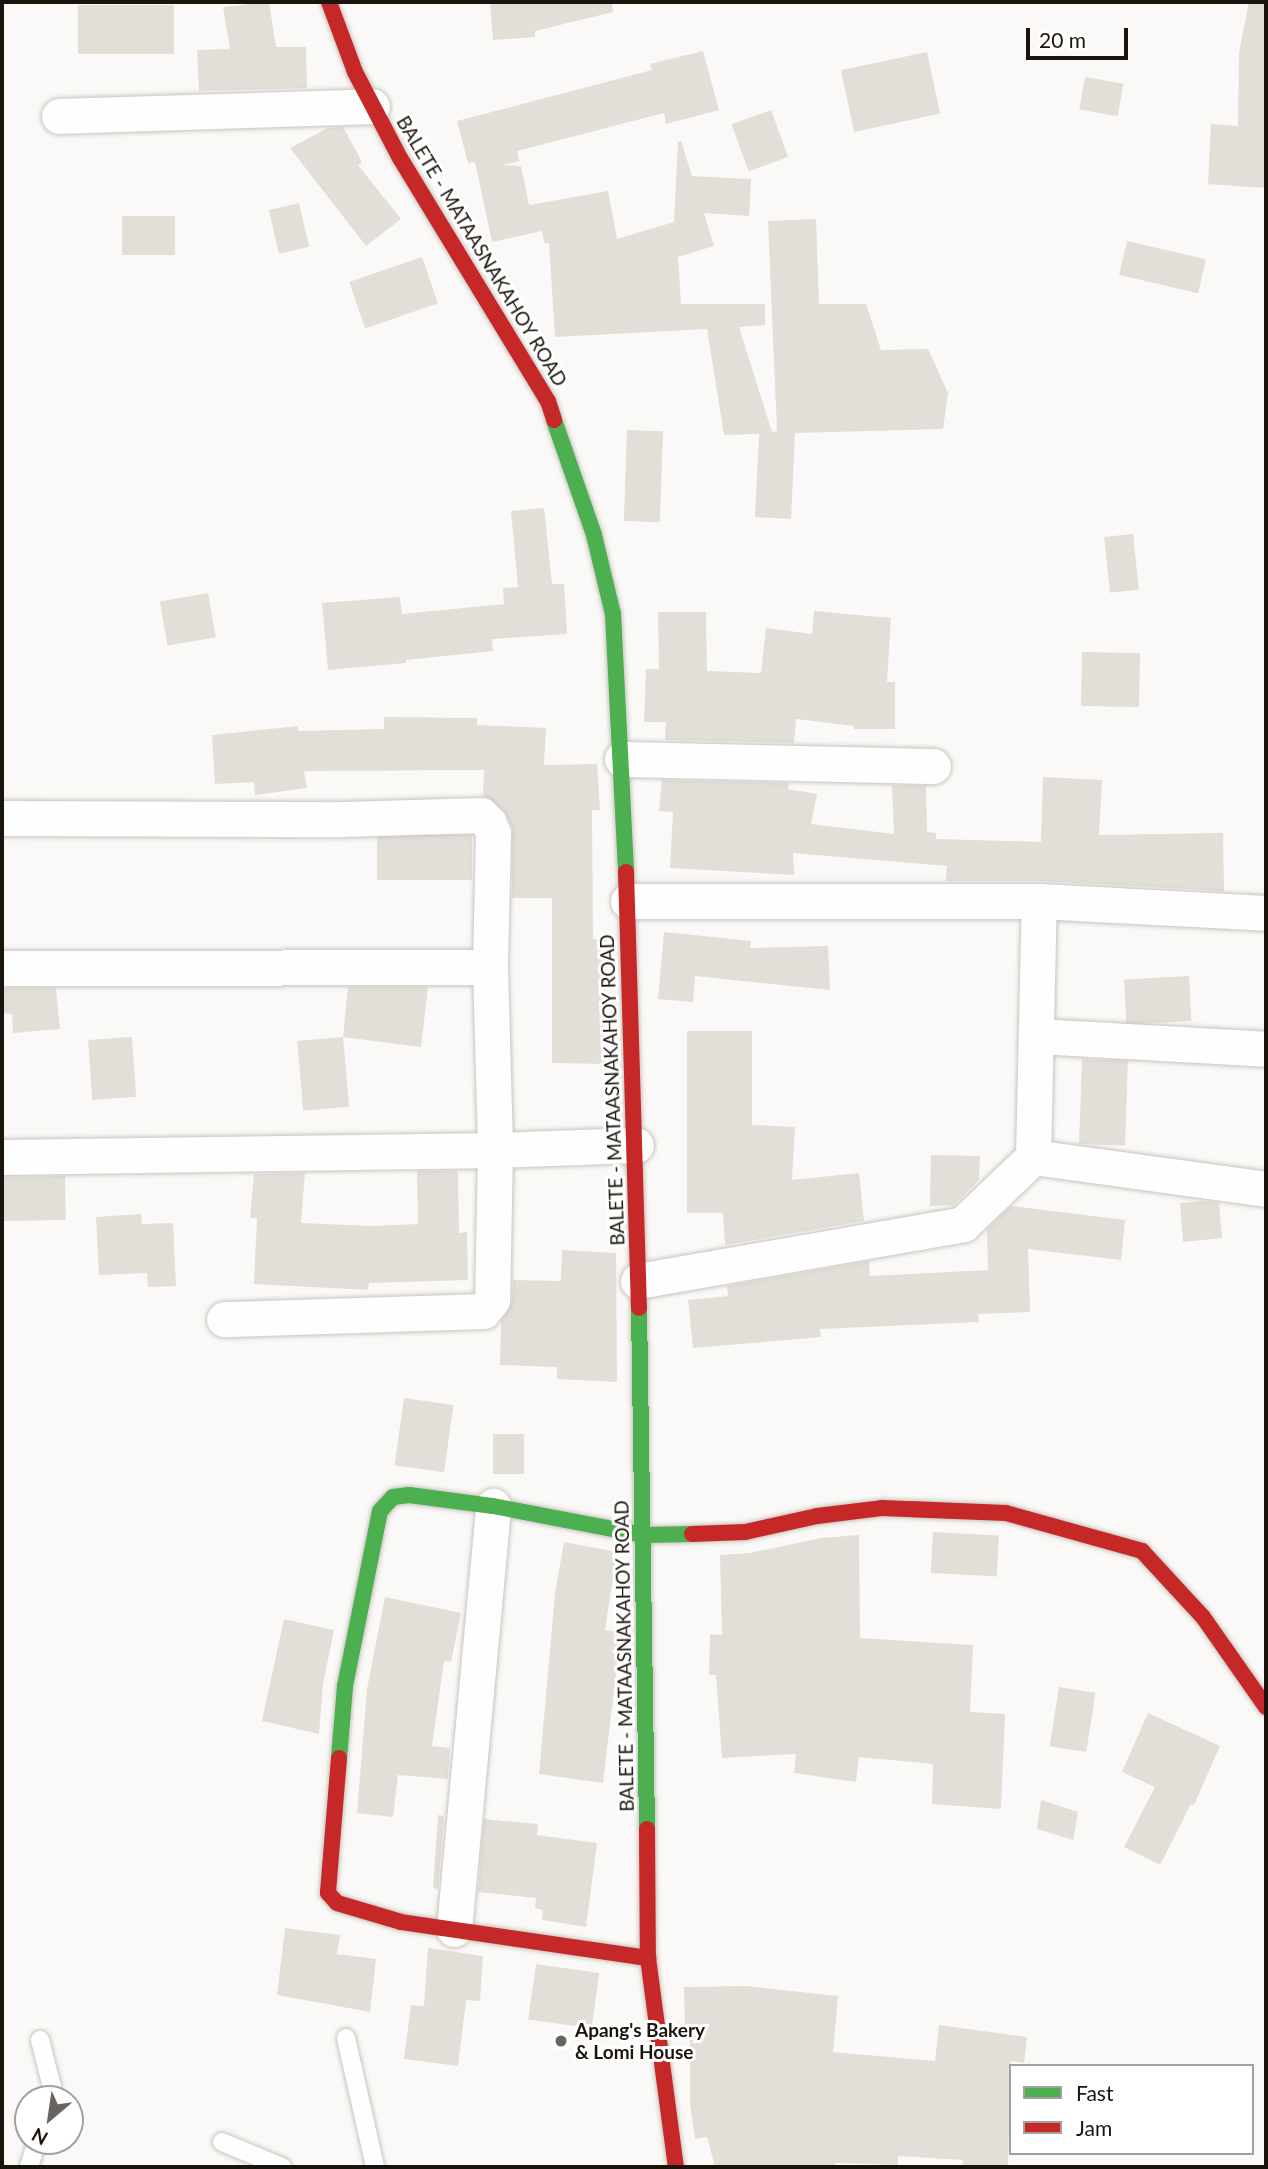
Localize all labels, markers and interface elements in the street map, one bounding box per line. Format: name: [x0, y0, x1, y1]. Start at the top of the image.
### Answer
scale bar: [1030, 14, 1132, 58]
text: 20 m: [1039, 27, 1086, 52]
street label: BALETE - MATAASNAKAHOY ROAD: [392, 111, 572, 391]
street label: BALETE - MATAASNAKAHOY ROAD: [595, 934, 629, 1246]
street label: BALETE - MATAASNAKAHOY ROAD: [610, 1500, 638, 1812]
place label: Apang's Bakery & Lomi House: [575, 2019, 705, 2063]
marker: Apang's Bakery & Lomi House: [553, 2033, 569, 2049]
legend: [1009, 2064, 1254, 2155]
text: Fast: [1076, 2080, 1113, 2105]
north arrow: [14, 2085, 84, 2155]
text: Jam: [1076, 2115, 1112, 2140]
text: N: [28, 2123, 52, 2151]

